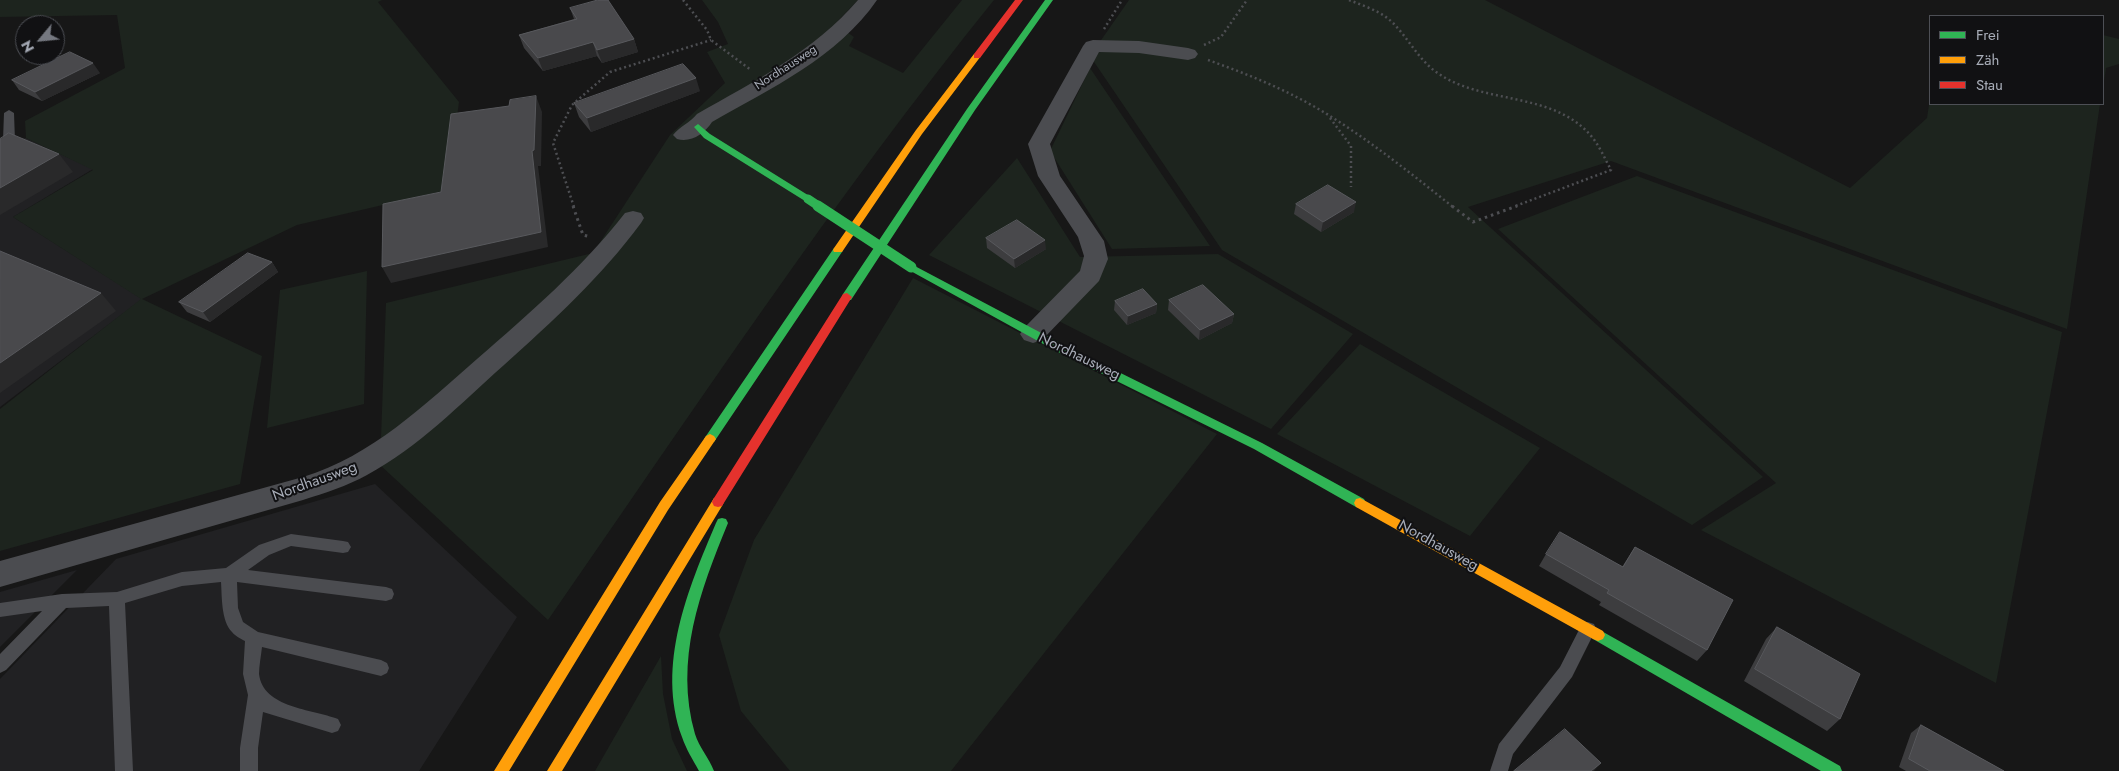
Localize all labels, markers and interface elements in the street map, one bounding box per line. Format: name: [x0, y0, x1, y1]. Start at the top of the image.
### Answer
north arrow: [15, 15, 65, 65]
legend: [1929, 15, 2104, 105]
text: Frei: [1976, 24, 2000, 46]
text: N: [16, 37, 39, 56]
street label: Nordhausweg: [752, 43, 820, 93]
text: Zäh: [1976, 49, 1999, 71]
text: Stau: [1976, 74, 2003, 96]
street label: Nordhausweg: [1035, 329, 1123, 385]
street label: Nordhausweg: [270, 458, 360, 506]
street label: Nordhausweg: [1395, 517, 1481, 575]

